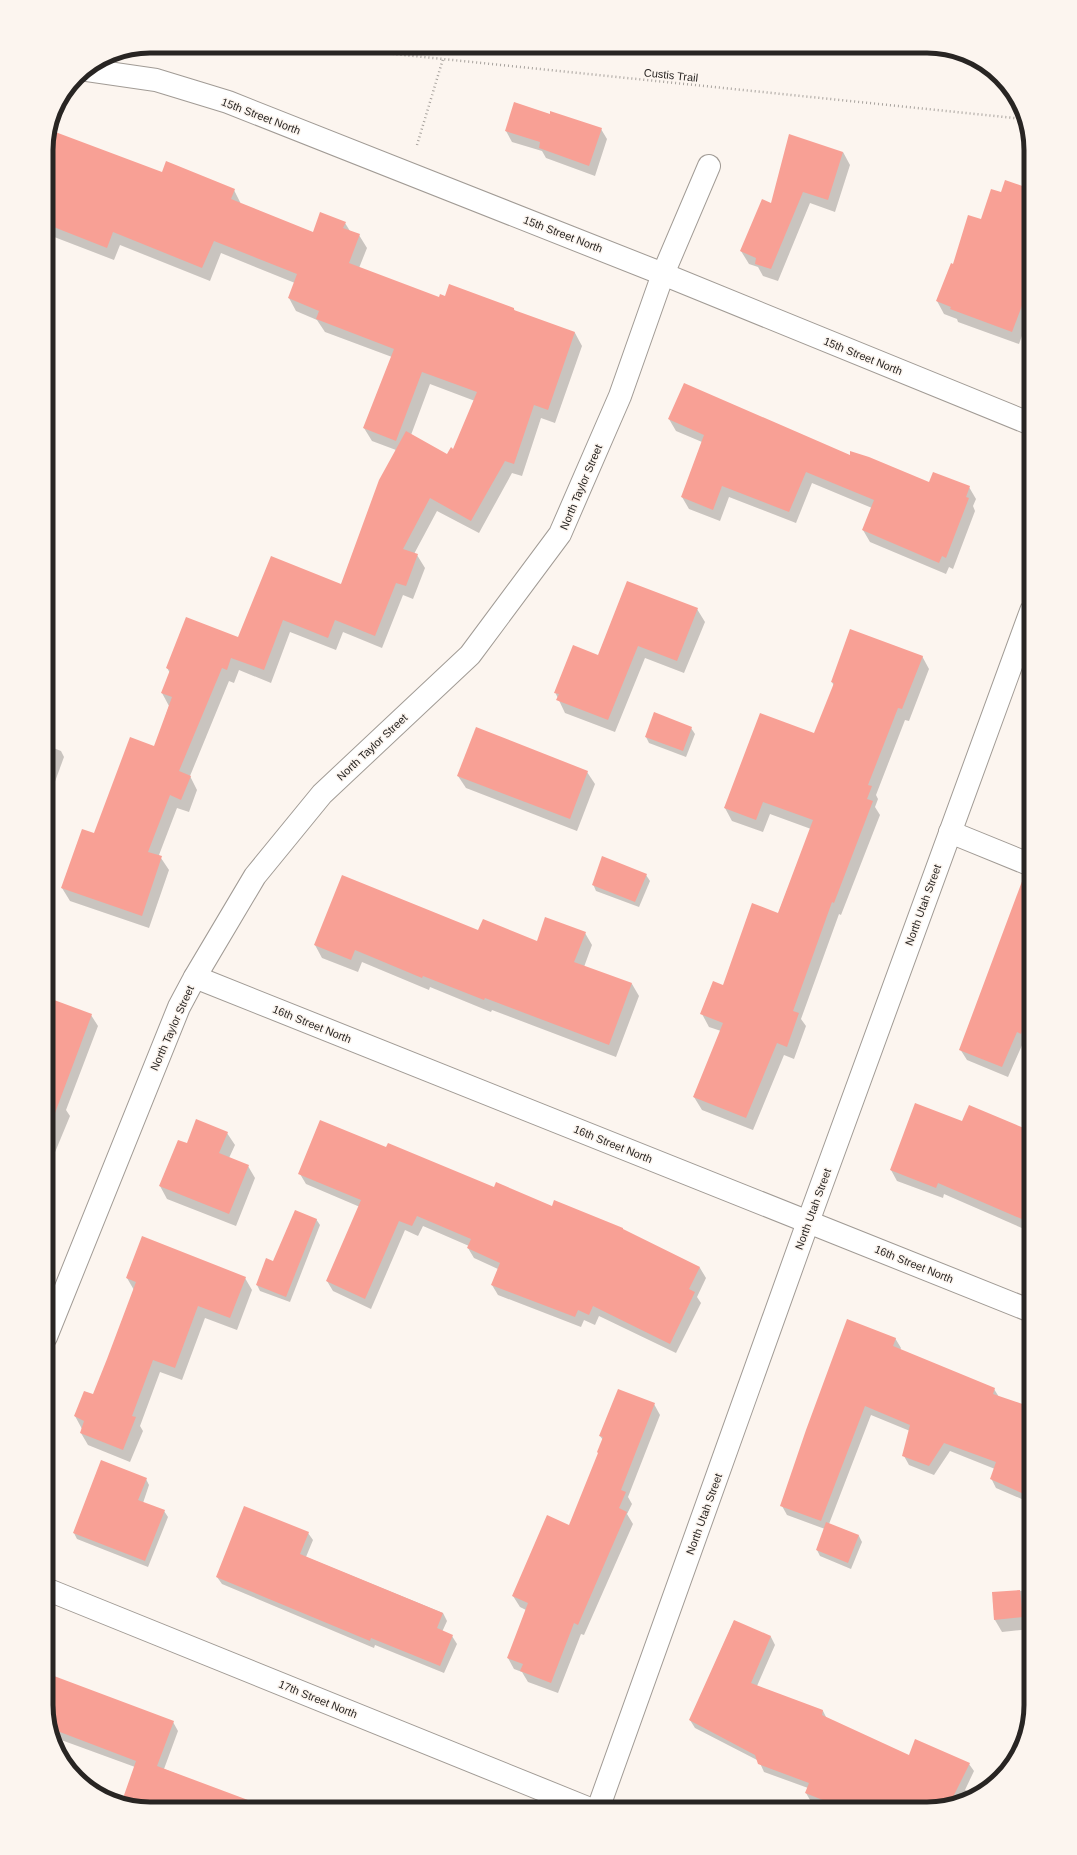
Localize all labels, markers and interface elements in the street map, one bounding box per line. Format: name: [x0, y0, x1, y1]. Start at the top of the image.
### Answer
street label: Custis Trail: [643, 66, 699, 84]
street label: 15th Street North: [220, 95, 302, 137]
street label: 15th Street North: [522, 213, 604, 255]
street label: 15th Street North: [822, 335, 904, 377]
street label: North Taylor Street: [558, 443, 604, 531]
street label: North Taylor Street: [334, 711, 410, 783]
street label: North Utah Street: [903, 863, 943, 947]
street label: North Taylor Street: [148, 984, 196, 1072]
street label: 16th Street North: [271, 1003, 353, 1045]
street label: 16th Street North: [572, 1123, 654, 1165]
street label: North Utah Street: [793, 1167, 833, 1251]
street label: 16th Street North: [873, 1243, 955, 1285]
street label: North Utah Street: [684, 1472, 724, 1556]
street label: 17th Street North: [277, 1678, 359, 1720]

